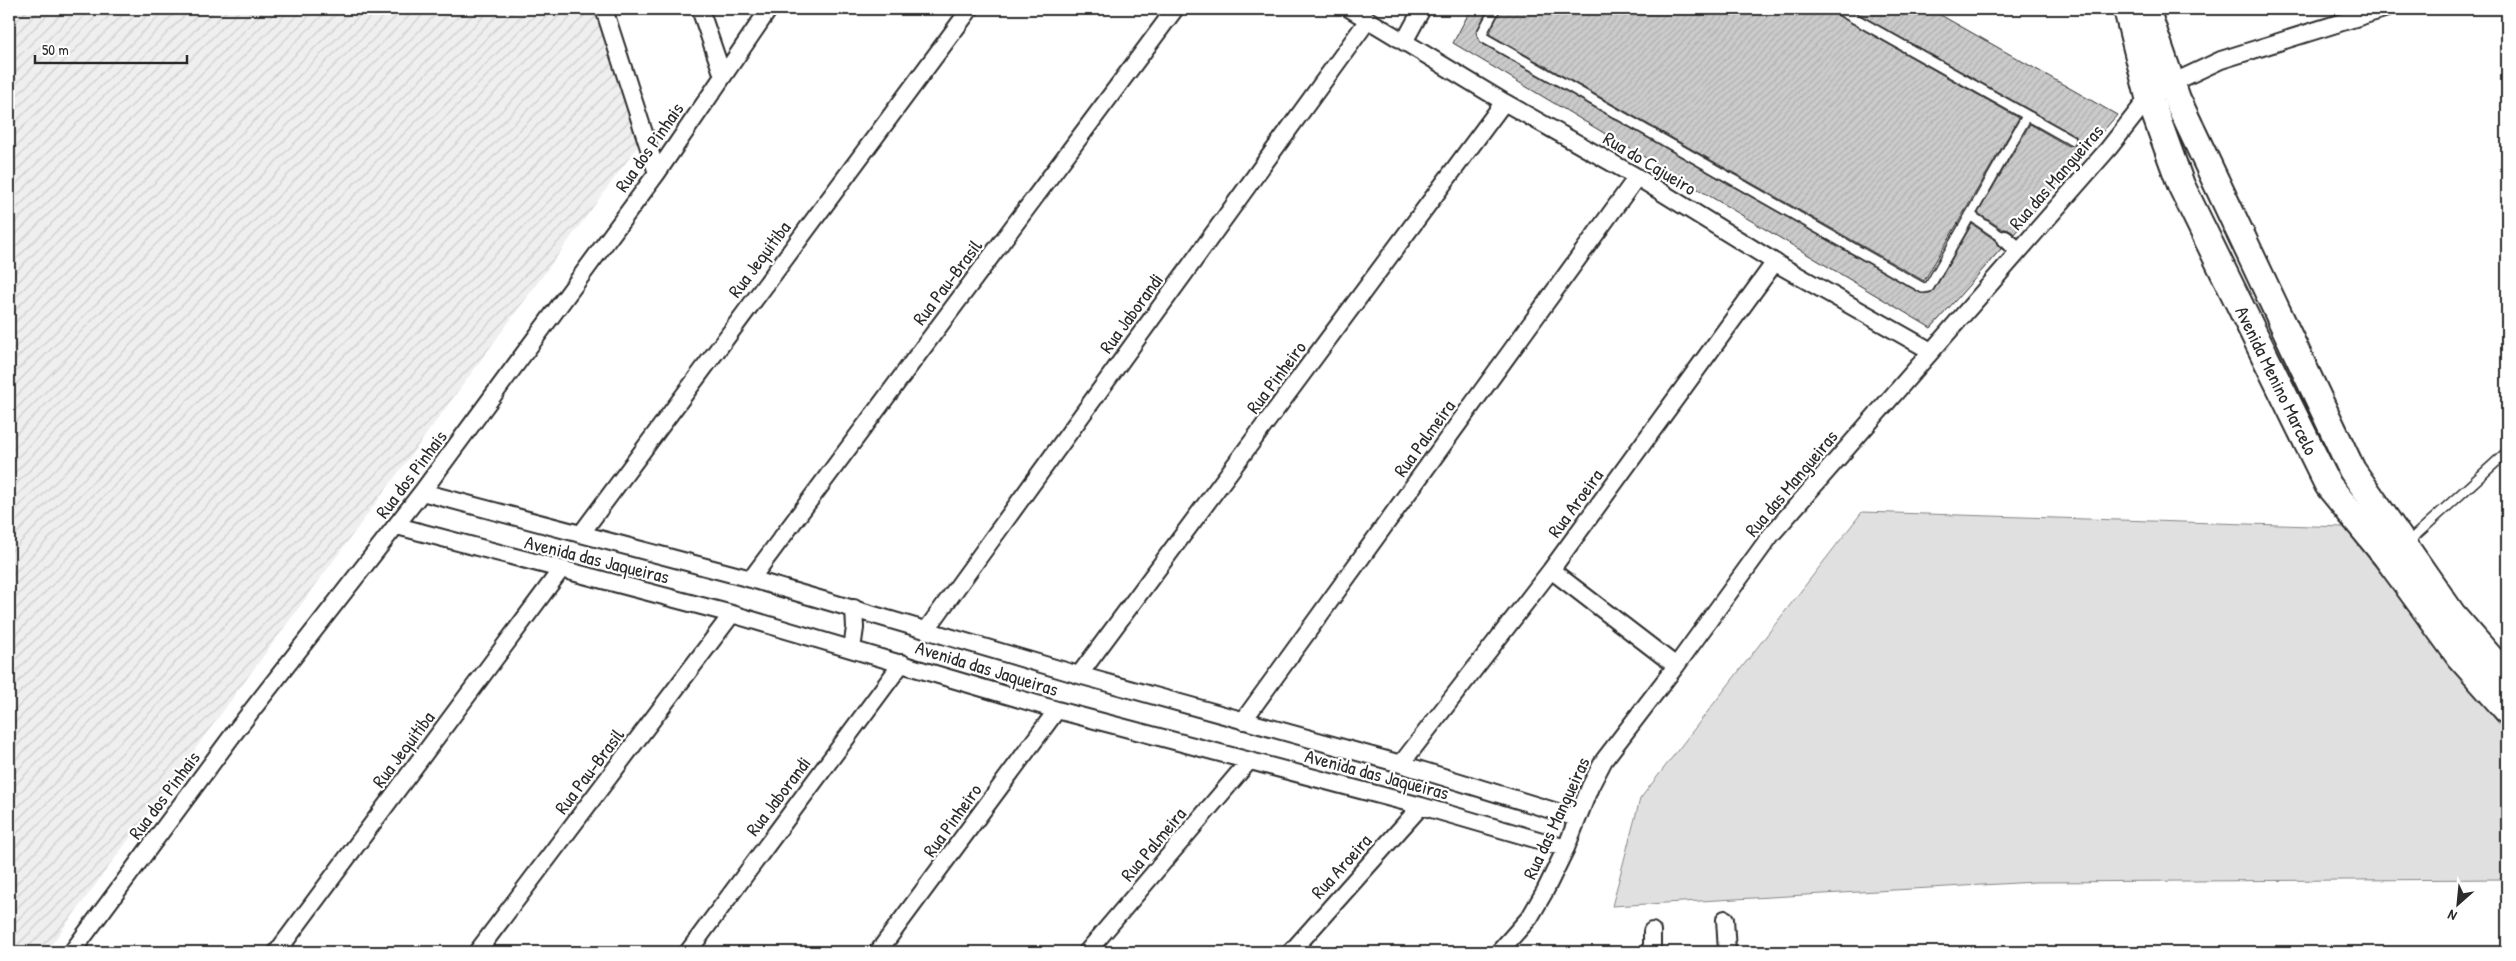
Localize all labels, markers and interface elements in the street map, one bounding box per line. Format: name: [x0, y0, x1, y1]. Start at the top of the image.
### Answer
scale bar: [35, 32, 188, 64]
text: 50 m: [42, 39, 69, 60]
street label: Rua dos Pinhais: [609, 97, 689, 197]
street label: Rua das Mangueiras: [2003, 119, 2109, 235]
street label: Rua do Cajueiro: [1599, 125, 1702, 201]
street label: Rua Jequitiba: [722, 215, 797, 303]
street label: Rua Pau-Brasil: [906, 233, 988, 330]
street label: Rua Jaborandi: [1093, 268, 1169, 358]
street label: Avenida Menino Marcelo: [2229, 302, 2324, 460]
street label: Rua Pinheiro: [1240, 335, 1312, 419]
street label: Rua Palmeira: [1387, 394, 1461, 482]
street label: Rua das Mangueiras: [1739, 424, 1843, 542]
street label: Rua dos Pinhais: [369, 425, 453, 523]
street label: Rua Aroeira: [1541, 463, 1609, 543]
street label: Avenida das Jaqueiras: [522, 529, 672, 589]
street label: Avenida das Jaqueiras: [913, 634, 1061, 702]
street label: Rua Jequitiba: [366, 705, 441, 793]
street label: Rua Pau-Brasil: [548, 722, 630, 819]
street label: Avenida das Jaqueiras: [1302, 742, 1452, 806]
street label: Rua dos Pinhais: [122, 746, 206, 844]
street label: Rua Jaborandi: [740, 751, 816, 841]
street label: Rua das Mangueiras: [1516, 753, 1596, 883]
street label: Rua Pinheiro: [917, 778, 988, 862]
street label: Rua Palmeira: [1114, 801, 1192, 887]
street label: Rua Aroeira: [1305, 828, 1377, 904]
north arrow: [2434, 878, 2484, 928]
text: N: [2444, 906, 2460, 926]

